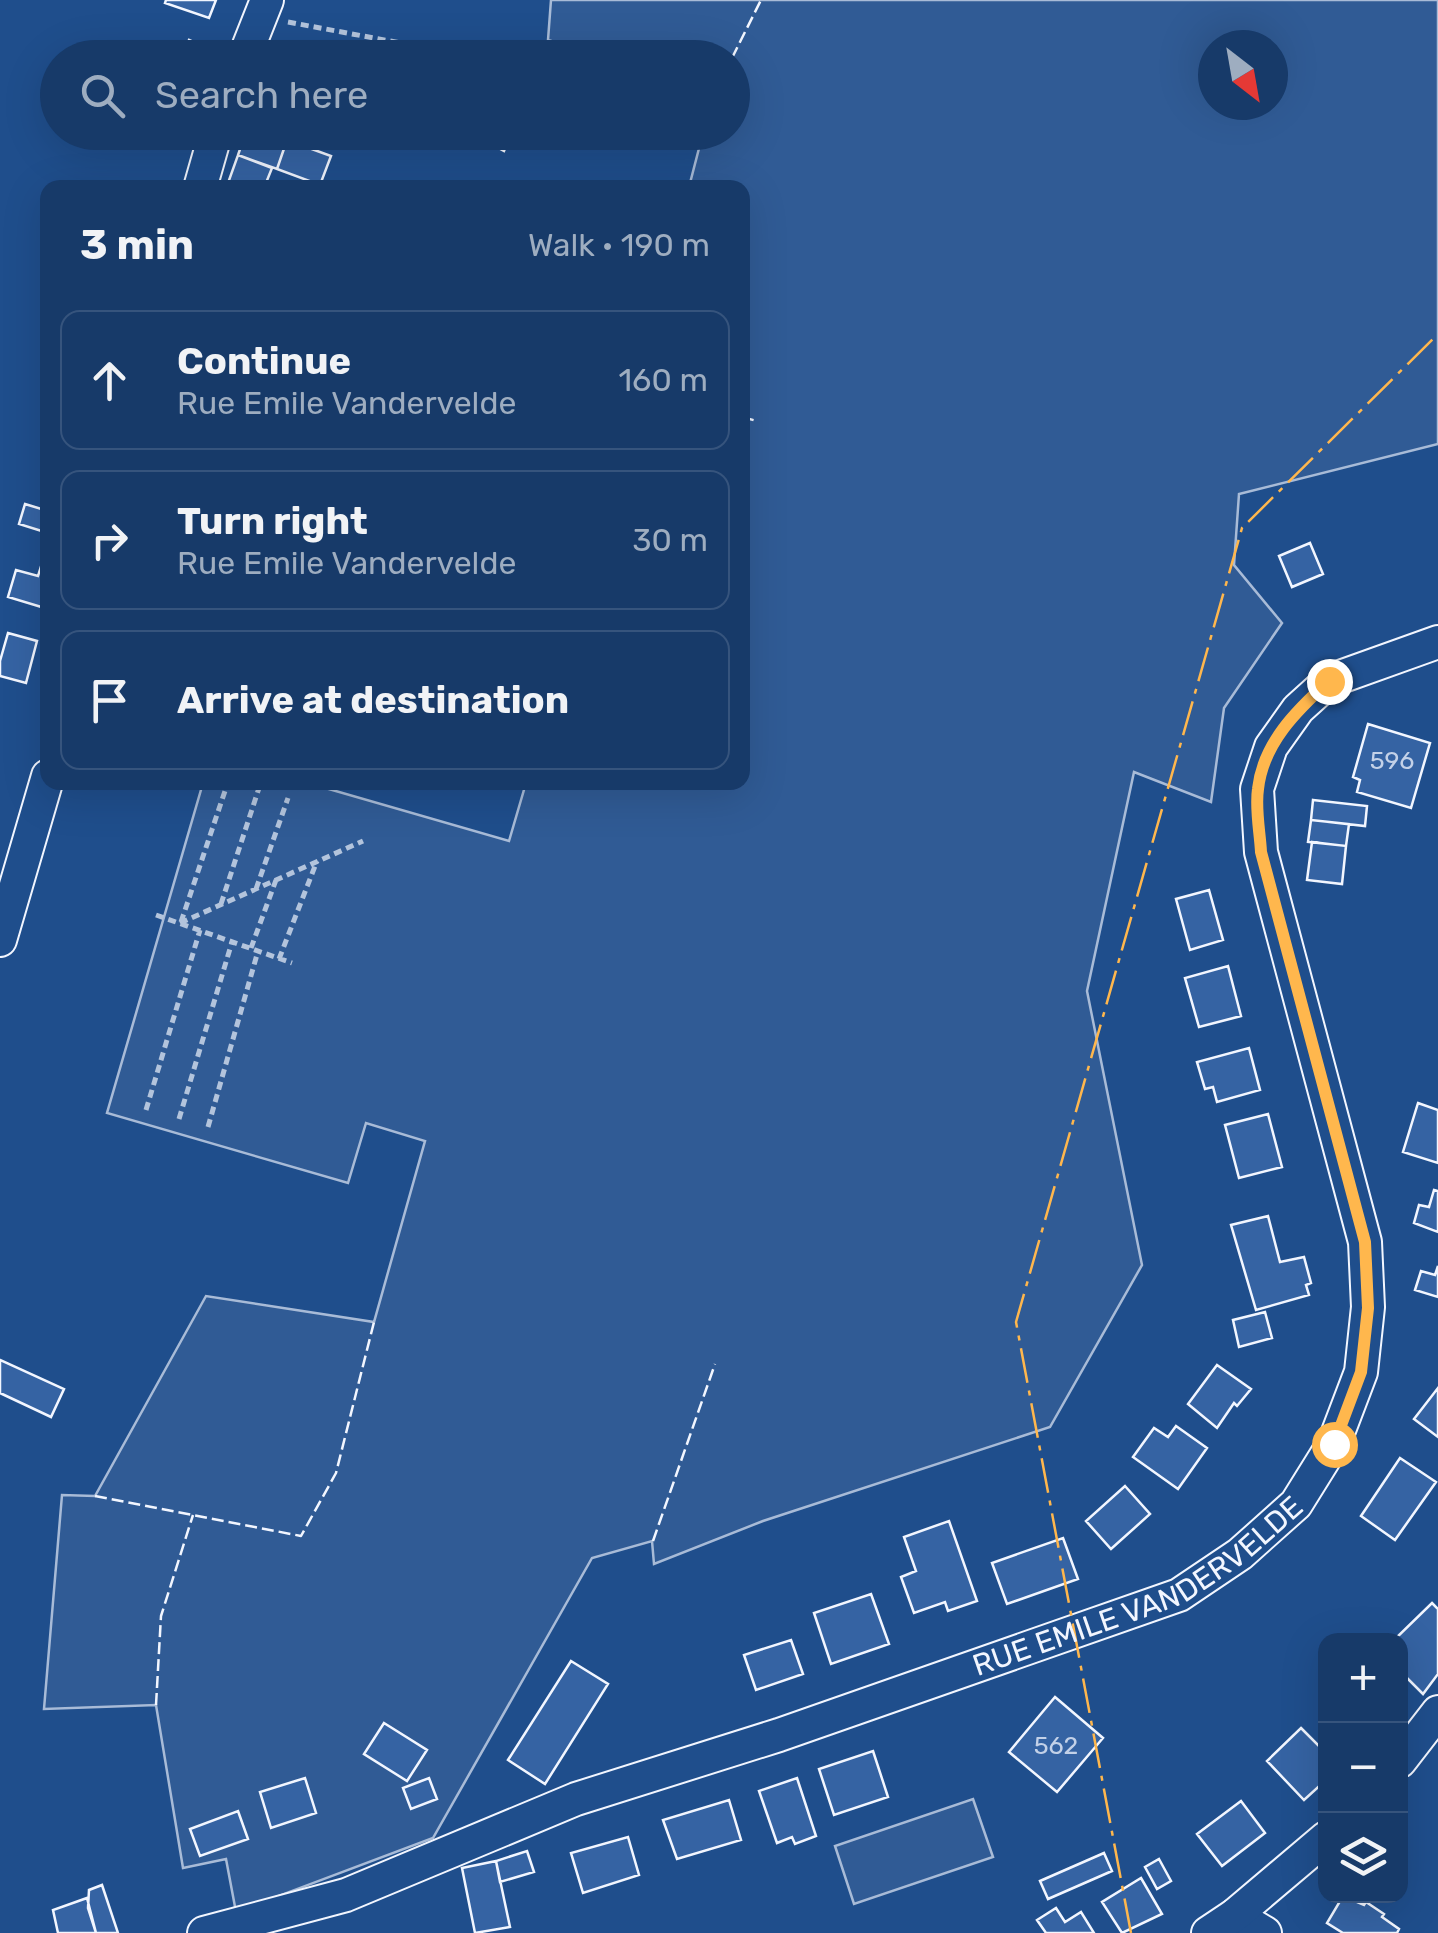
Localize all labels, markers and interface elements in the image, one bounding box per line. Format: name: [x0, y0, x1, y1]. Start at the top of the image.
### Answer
north arrow: [1198, 30, 1288, 120]
search box: [40, 40, 750, 150]
icon: search: [75, 68, 130, 123]
text: Search here: [155, 72, 368, 118]
text: 3 min: [80, 220, 194, 270]
text: Walk · 190 m: [528, 226, 710, 264]
text: Continue: [177, 338, 351, 384]
icon: ahead: [82, 353, 137, 408]
text: 160 m: [618, 361, 708, 399]
text: Rue Emile Vandervelde: [177, 384, 516, 422]
text: Turn right: [177, 498, 368, 544]
icon: right: [82, 513, 137, 568]
text: 30 m: [632, 521, 708, 559]
text: Rue Emile Vandervelde: [177, 544, 516, 582]
route end: [1307, 659, 1353, 705]
icon: arrive: [82, 673, 137, 728]
text: Arrive at destination: [177, 677, 569, 723]
house number: 596: [1370, 746, 1414, 775]
route start: [1312, 1422, 1358, 1468]
street label: RUE EMILE VANDERVELDE: [968, 1489, 1310, 1684]
map controls: [1318, 1633, 1408, 1903]
button: +: [1318, 1633, 1408, 1723]
button: −: [1318, 1723, 1408, 1813]
house number: 562: [1034, 1731, 1078, 1760]
button: layers: [1318, 1813, 1408, 1903]

